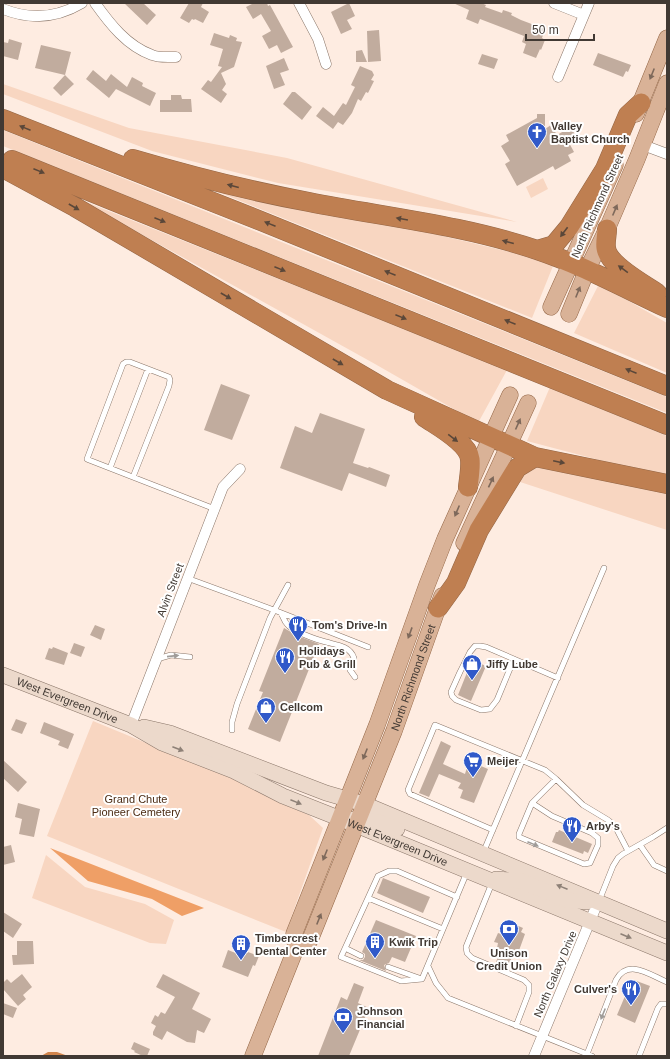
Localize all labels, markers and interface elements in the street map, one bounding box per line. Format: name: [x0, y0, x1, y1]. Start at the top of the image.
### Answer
scale bar: [526, 16, 594, 42]
text: 50 m: [532, 23, 559, 37]
one-way arrow: [649, 68, 655, 80]
place label: Valley Baptist Church: [551, 120, 630, 145]
church icon: Valley Baptist Church: [526, 121, 548, 149]
one-way arrow: [19, 124, 31, 130]
street label: North Richmond Street: [569, 152, 625, 260]
one-way arrow: [34, 169, 46, 175]
one-way arrow: [227, 182, 240, 188]
one-way arrow: [68, 203, 80, 210]
one-way arrow: [613, 203, 619, 215]
one-way arrow: [396, 215, 408, 221]
one-way arrow: [154, 217, 166, 223]
one-way arrow: [263, 221, 275, 227]
one-way arrow: [560, 227, 569, 238]
one-way arrow: [501, 239, 513, 245]
one-way arrow: [618, 265, 629, 273]
one-way arrow: [275, 266, 287, 272]
one-way arrow: [384, 270, 396, 277]
one-way arrow: [575, 285, 581, 297]
one-way arrow: [220, 292, 232, 299]
one-way arrow: [395, 315, 407, 321]
one-way arrow: [504, 319, 516, 325]
one-way arrow: [332, 358, 344, 365]
one-way arrow: [624, 368, 636, 374]
one-way arrow: [515, 418, 521, 430]
one-way arrow: [448, 433, 459, 442]
one-way arrow: [553, 459, 565, 465]
one-way arrow: [488, 476, 494, 487]
one-way arrow: [454, 506, 460, 518]
street label: Alvin Street: [154, 562, 186, 618]
restaurant icon: Tom's Drive-In: [287, 614, 309, 642]
place label: Tom's Drive-In: [312, 619, 387, 631]
street label: North Richmond Street: [389, 623, 437, 732]
one-way arrow: [407, 627, 413, 639]
place label: Holidays Pub & Grill: [299, 645, 356, 670]
restaurant icon: Holidays Pub & Grill: [274, 646, 296, 674]
one-way arrow: [167, 653, 179, 660]
shop icon: Jiffy Lube: [461, 653, 483, 681]
place label: Jiffy Lube: [486, 658, 538, 670]
street label: West Evergreen Drive: [15, 675, 120, 725]
shop icon: Cellcom: [255, 696, 277, 724]
place label: Cellcom: [280, 701, 323, 713]
one-way arrow: [172, 747, 184, 753]
one-way arrow: [362, 749, 368, 761]
supermarket icon: Meijer: [462, 750, 484, 778]
place label: Meijer: [487, 755, 520, 767]
park label: Grand Chute Pioneer Cemetery: [92, 793, 181, 818]
one-way arrow: [291, 799, 303, 805]
restaurant icon: Arby's: [561, 815, 583, 843]
street label: West Evergreen Drive: [346, 816, 450, 868]
place label: Arby's: [586, 820, 620, 832]
one-way arrow: [528, 841, 539, 847]
one-way arrow: [322, 850, 328, 862]
one-way arrow: [556, 883, 568, 889]
one-way arrow: [316, 912, 322, 924]
bank icon: Unison Credit Union: [498, 918, 520, 946]
street label: North Galaxy Drive: [531, 929, 579, 1019]
building icon: Kwik Trip: [364, 931, 386, 959]
place label: Timbercrest Dental Center: [255, 932, 327, 957]
building icon: Timbercrest Dental Center: [230, 933, 252, 961]
one-way arrow: [620, 933, 632, 940]
place label: Kwik Trip: [389, 936, 438, 948]
place label: Unison Credit Union: [476, 947, 542, 972]
restaurant icon: Culver's: [620, 978, 642, 1006]
place label: Culver's: [574, 983, 617, 995]
place label: Johnson Financial: [357, 1005, 405, 1030]
bank icon: Johnson Financial: [332, 1006, 354, 1034]
one-way arrow: [600, 1009, 606, 1020]

